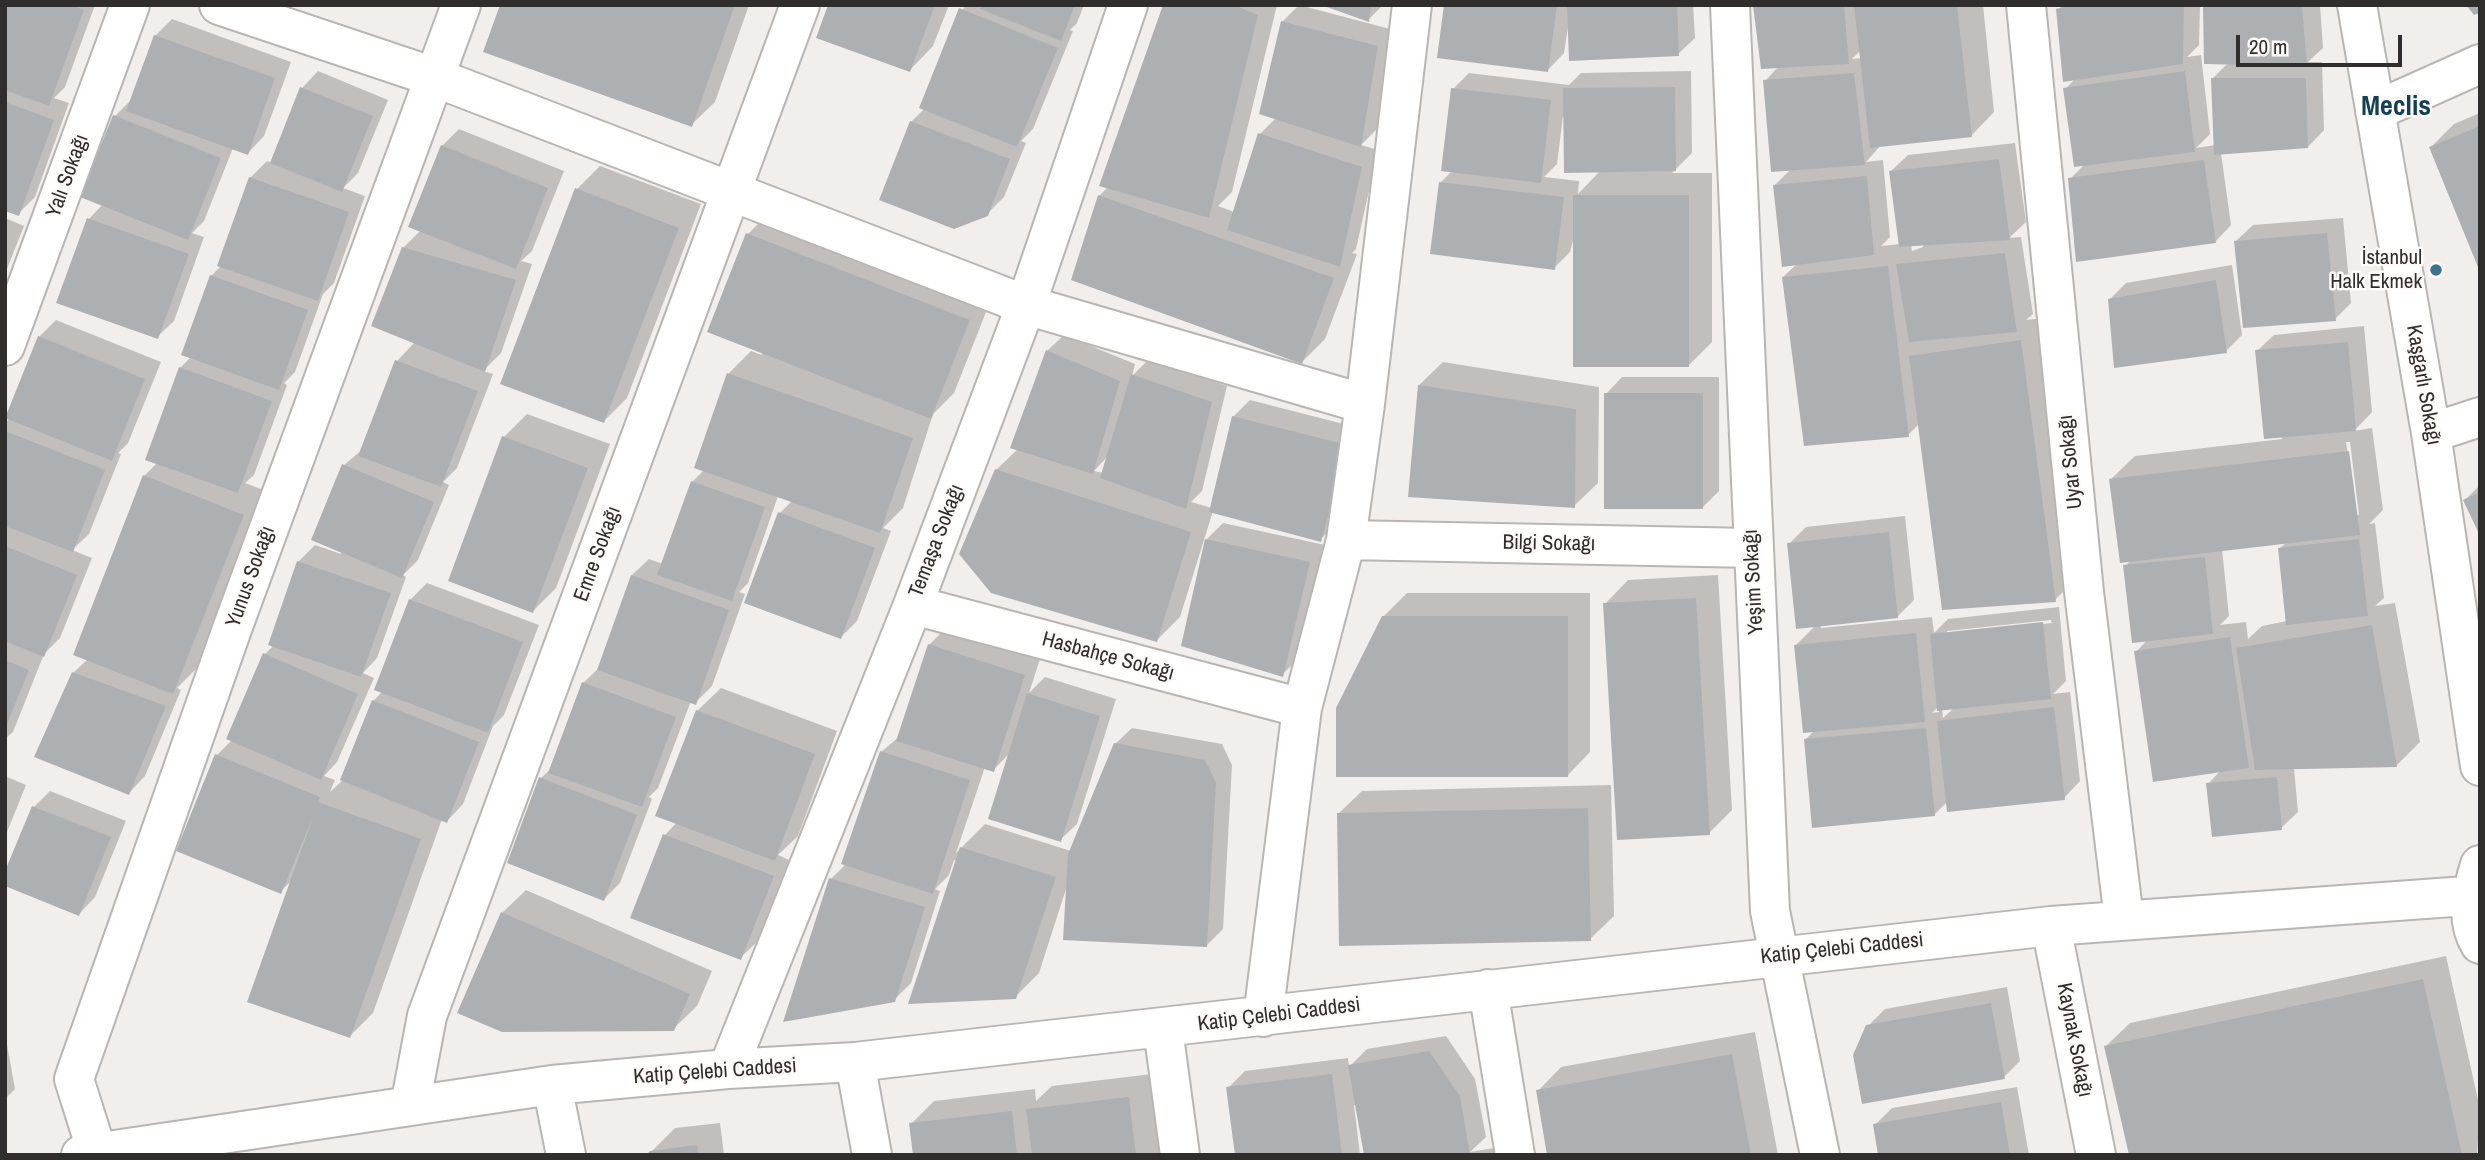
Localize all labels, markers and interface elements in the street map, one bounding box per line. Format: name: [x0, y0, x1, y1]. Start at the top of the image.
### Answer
scale bar: [2240, 21, 2406, 65]
text: 20 m: [2249, 32, 2287, 61]
district label: Meclis: [2361, 90, 2431, 124]
street label: Yalı Sokağı: [41, 131, 95, 221]
place label: İstanbul Halk Ekmek: [2330, 245, 2422, 295]
marker: İstanbul Halk Ekmek: [2428, 262, 2444, 278]
street label: Kaşgarlı Sokağı: [2400, 323, 2446, 447]
street label: Uyar Sokağı: [2054, 414, 2088, 510]
street label: Temaşa Sokağı: [904, 481, 970, 601]
street label: Emre Sokağı: [569, 503, 627, 605]
street label: Yunus Sokağı: [221, 523, 281, 631]
street label: Yeşim Sokağı: [1739, 528, 1769, 636]
street label: Bilgi Sokağı: [1502, 531, 1596, 557]
street label: Hasbahçe Sokağı: [1039, 627, 1177, 687]
street label: Katip Çelebi Caddesi: [1759, 928, 1925, 970]
street label: Kaynak Sokağı: [2051, 981, 2097, 1099]
street label: Katip Çelebi Caddesi: [1196, 993, 1362, 1037]
street label: Katip Çelebi Caddesi: [632, 1054, 798, 1090]

